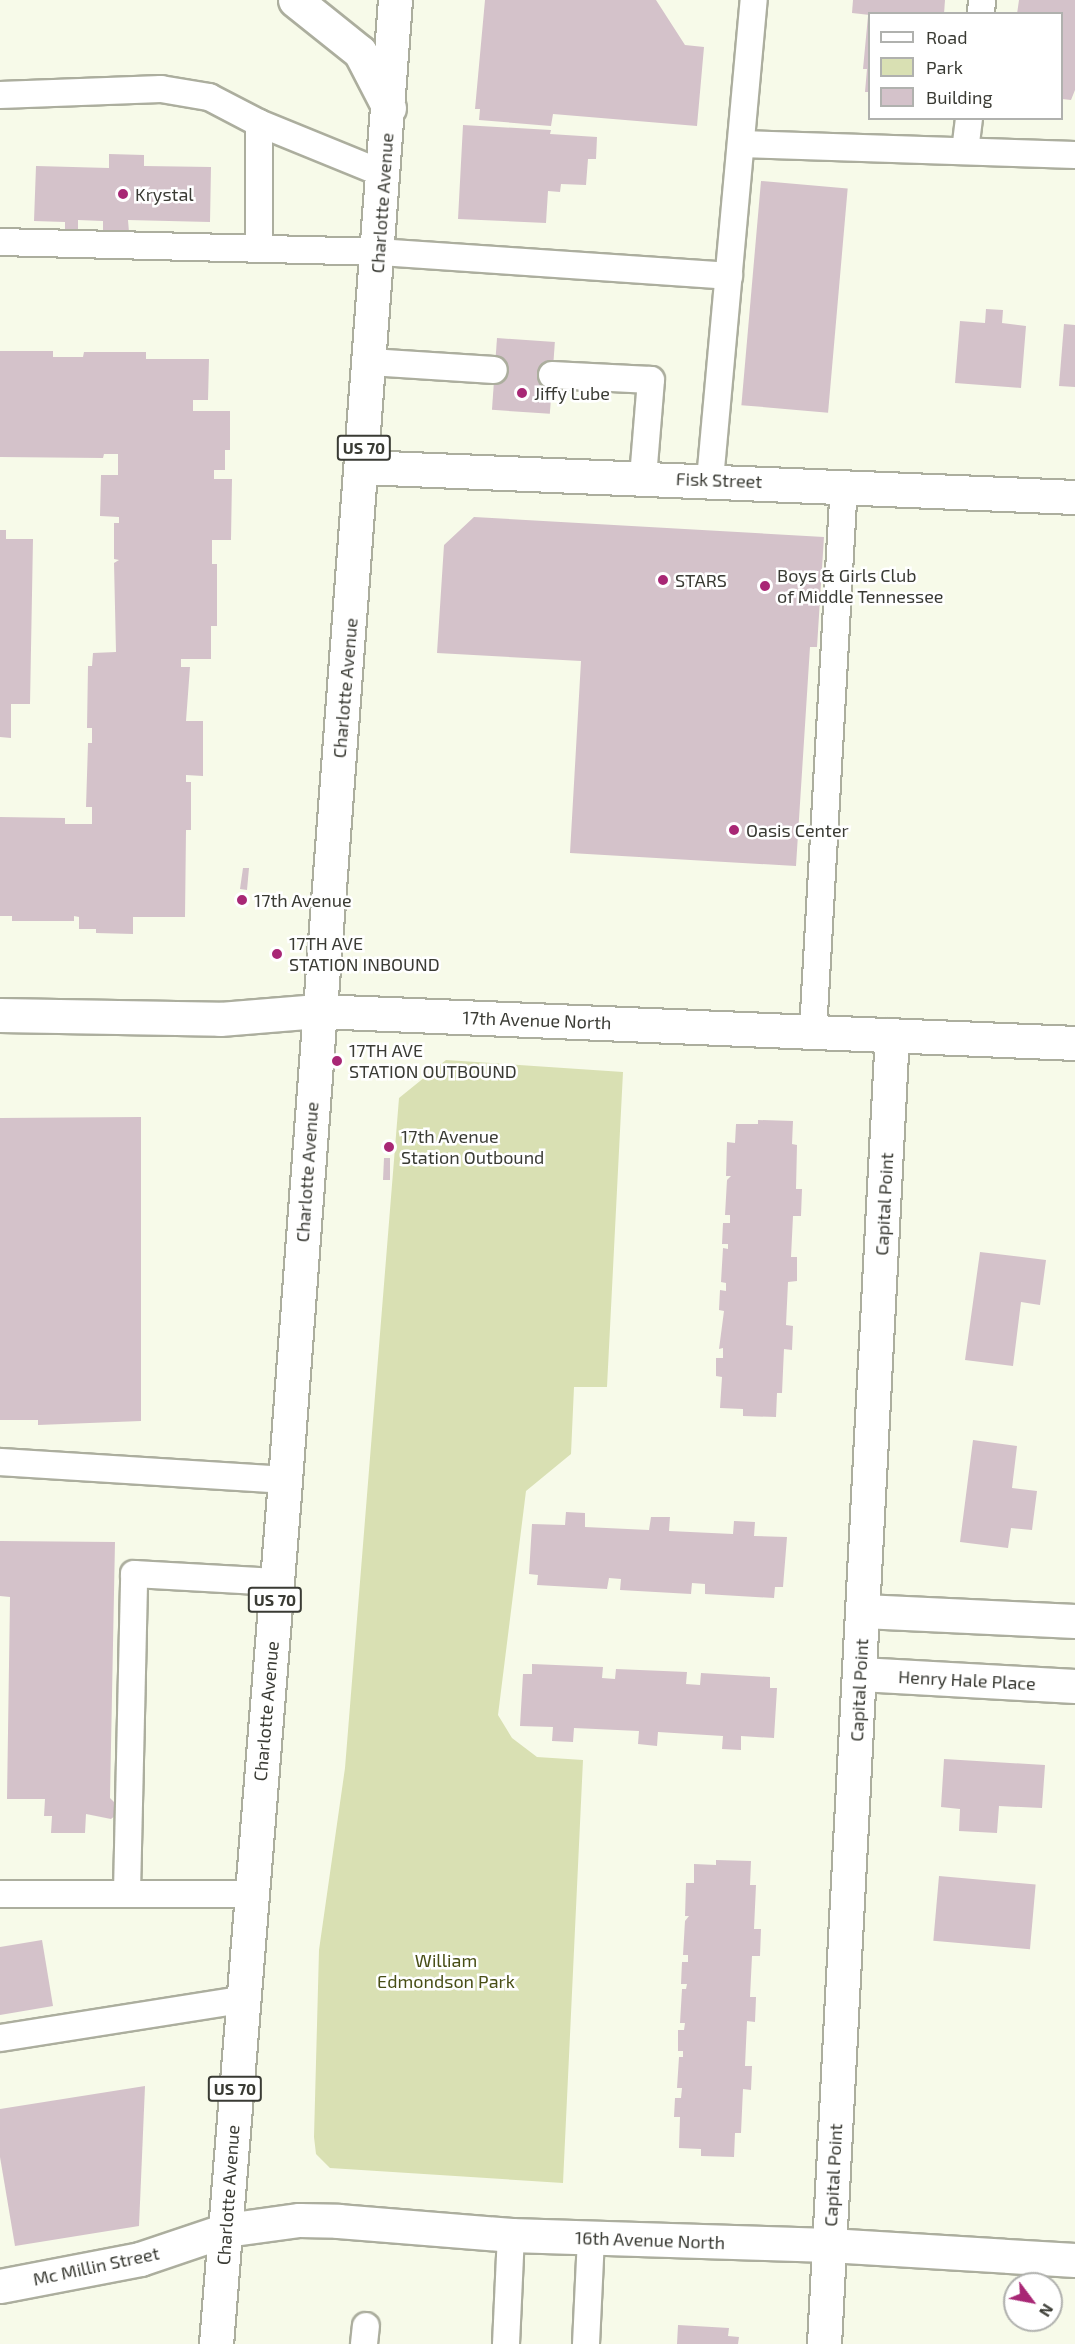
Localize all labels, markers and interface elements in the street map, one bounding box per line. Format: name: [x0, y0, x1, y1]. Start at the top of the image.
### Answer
legend: [868, 12, 1063, 120]
text: Road: [926, 26, 967, 48]
text: Park: [926, 56, 963, 78]
text: Building: [926, 86, 993, 108]
street label: Charlotte Avenue: [366, 132, 398, 274]
place label: Krystal: [135, 183, 194, 205]
marker: Krystal: [116, 187, 130, 201]
place label: Jiffy Lube: [534, 382, 610, 404]
marker: Jiffy Lube: [515, 386, 529, 400]
road number: US 70: [336, 435, 392, 461]
street label: Fisk Street: [675, 468, 763, 492]
place label: Boys & Girls Club of Middle Tennessee: [777, 565, 944, 608]
place label: STARS: [675, 569, 727, 591]
marker: STARS: [656, 573, 670, 587]
marker: Boys & Girls Club of Middle Tennessee: [758, 579, 772, 593]
street label: Charlotte Avenue: [328, 617, 362, 759]
place label: Oasis Center: [746, 819, 849, 841]
marker: Oasis Center: [727, 823, 741, 837]
place label: 17th Avenue: [254, 889, 352, 911]
marker: 17th Avenue: [235, 893, 249, 907]
place label: 17TH AVE STATION INBOUND: [289, 933, 440, 976]
marker: 17TH AVE STATION INBOUND: [270, 947, 284, 961]
street label: 17th Avenue North: [462, 1007, 612, 1033]
place label: 17TH AVE STATION OUTBOUND: [349, 1040, 517, 1082]
marker: 17TH AVE STATION OUTBOUND: [330, 1054, 344, 1068]
street label: Charlotte Avenue: [291, 1101, 323, 1243]
place label: 17th Avenue Station Outbound: [401, 1126, 544, 1168]
marker: 17th Avenue Station Outbound: [382, 1140, 396, 1154]
street label: Capital Point: [871, 1152, 897, 1256]
road number: US 70: [246, 1587, 304, 1613]
street label: Capital Point: [846, 1638, 872, 1742]
street label: Charlotte Avenue: [249, 1640, 283, 1782]
street label: Henry Hale Place: [898, 1666, 1036, 1694]
park label: William Edmondson Park: [377, 1950, 515, 1992]
road number: US 70: [206, 2076, 264, 2102]
street label: Capital Point: [820, 2123, 846, 2227]
street label: Charlotte Avenue: [212, 2124, 244, 2266]
street label: 16th Avenue North: [574, 2227, 726, 2253]
street label: Mc Millin Street: [31, 2242, 161, 2290]
north arrow: [1003, 2272, 1063, 2332]
text: N: [1036, 2301, 1058, 2321]

